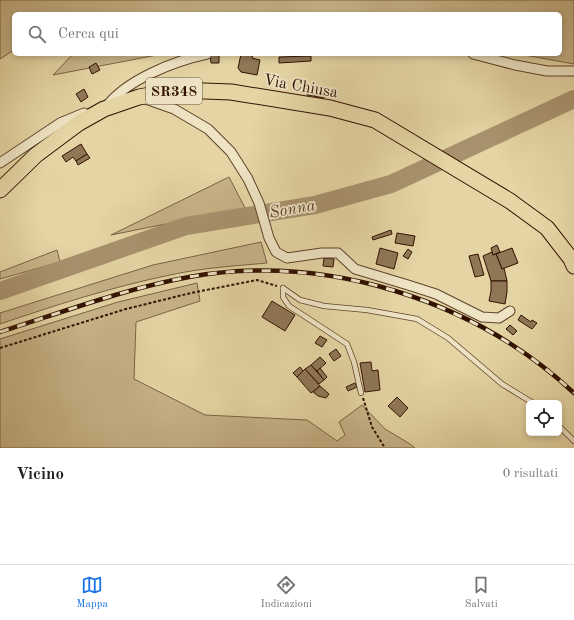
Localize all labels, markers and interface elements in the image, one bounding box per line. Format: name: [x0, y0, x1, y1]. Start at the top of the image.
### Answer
search box: [12, 12, 562, 56]
icon: search: [26, 23, 48, 45]
text: Cerca qui: [58, 27, 119, 42]
street label: Via Chiusa: [262, 73, 339, 101]
road number: SR348: [146, 78, 202, 104]
water label: Sonna: [268, 197, 317, 222]
map controls: [526, 400, 562, 436]
button: locate: [526, 400, 562, 436]
text: Vicino: [16, 466, 64, 483]
text: 0 risultati: [503, 467, 558, 480]
tab: Mappa: [76, 574, 108, 612]
tab: Indicazioni: [261, 574, 312, 612]
tab: Salvati: [465, 574, 498, 612]

